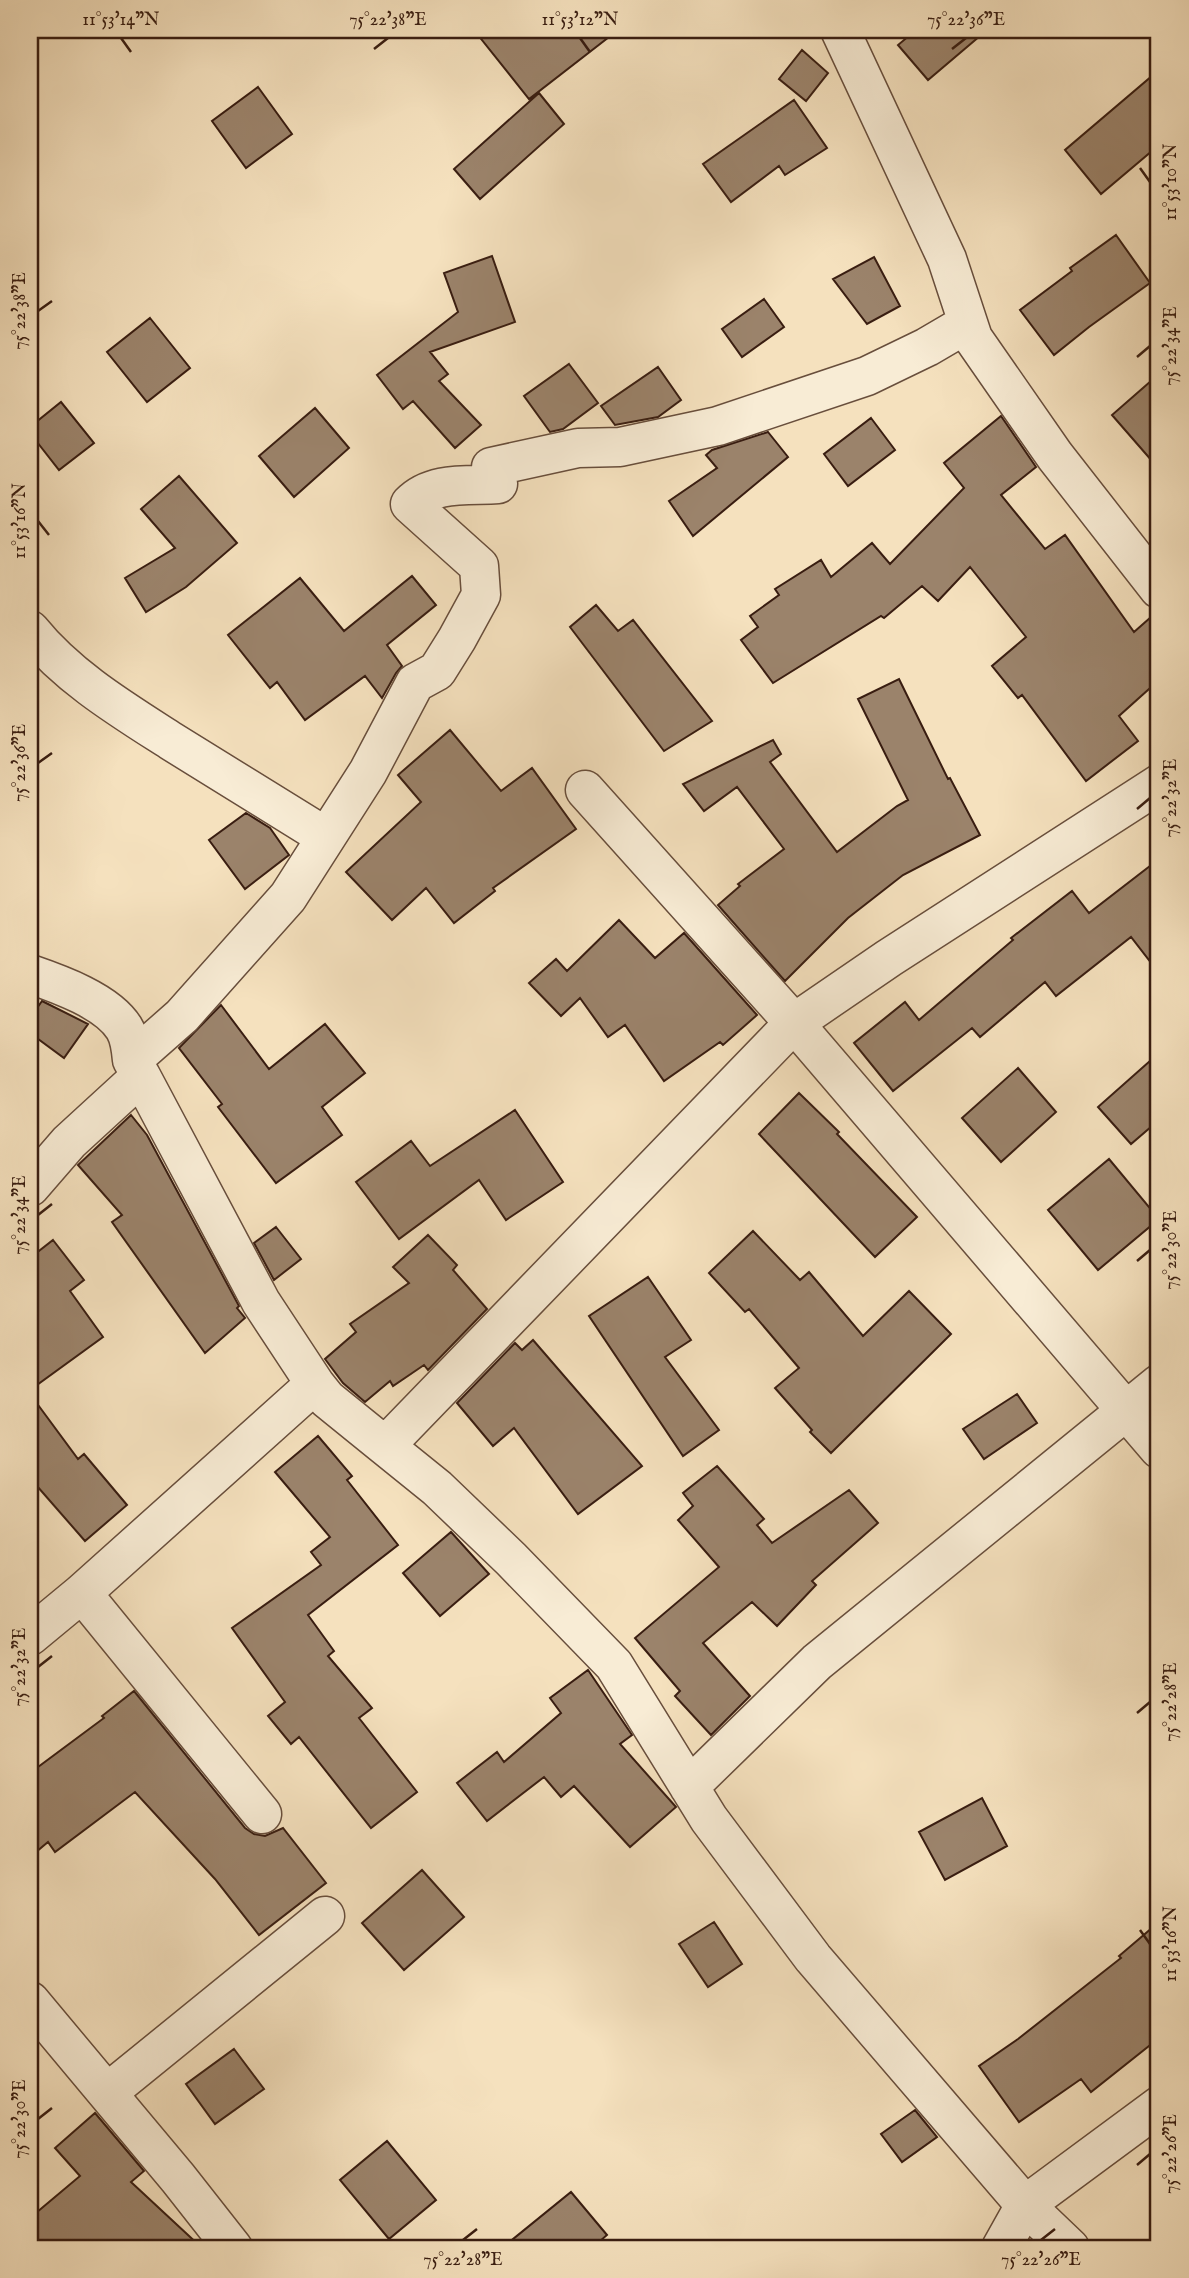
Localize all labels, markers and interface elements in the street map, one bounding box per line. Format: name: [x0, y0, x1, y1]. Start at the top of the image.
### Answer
text: 11°53'14"N: [82, 9, 160, 32]
text: 75°22'38"E: [349, 9, 427, 32]
text: 11°53'12"N: [542, 9, 619, 32]
text: 75°22'36"E: [927, 9, 1005, 32]
text: 11°53'10"N: [1160, 143, 1183, 221]
text: 75°22'38"E: [9, 272, 32, 350]
text: 75°22'34"E: [1160, 306, 1183, 386]
text: 11°53'16"N: [9, 483, 32, 559]
text: 75°22'36"E: [9, 724, 32, 802]
text: 75°22'32"E: [1160, 758, 1183, 838]
text: 75°22'34"E: [9, 1175, 32, 1255]
text: 75°22'30"E: [1160, 1210, 1183, 1290]
text: 75°22'32"E: [9, 1627, 32, 1707]
text: 75°22'28"E: [1160, 1662, 1183, 1742]
text: 11°53'16"N: [1160, 1906, 1183, 1982]
text: 75°22'30"E: [9, 2079, 32, 2159]
text: 75°22'26"E: [1160, 2114, 1183, 2194]
text: 75°22'28"E: [423, 2249, 503, 2272]
text: 75°22'26"E: [1001, 2249, 1081, 2272]

